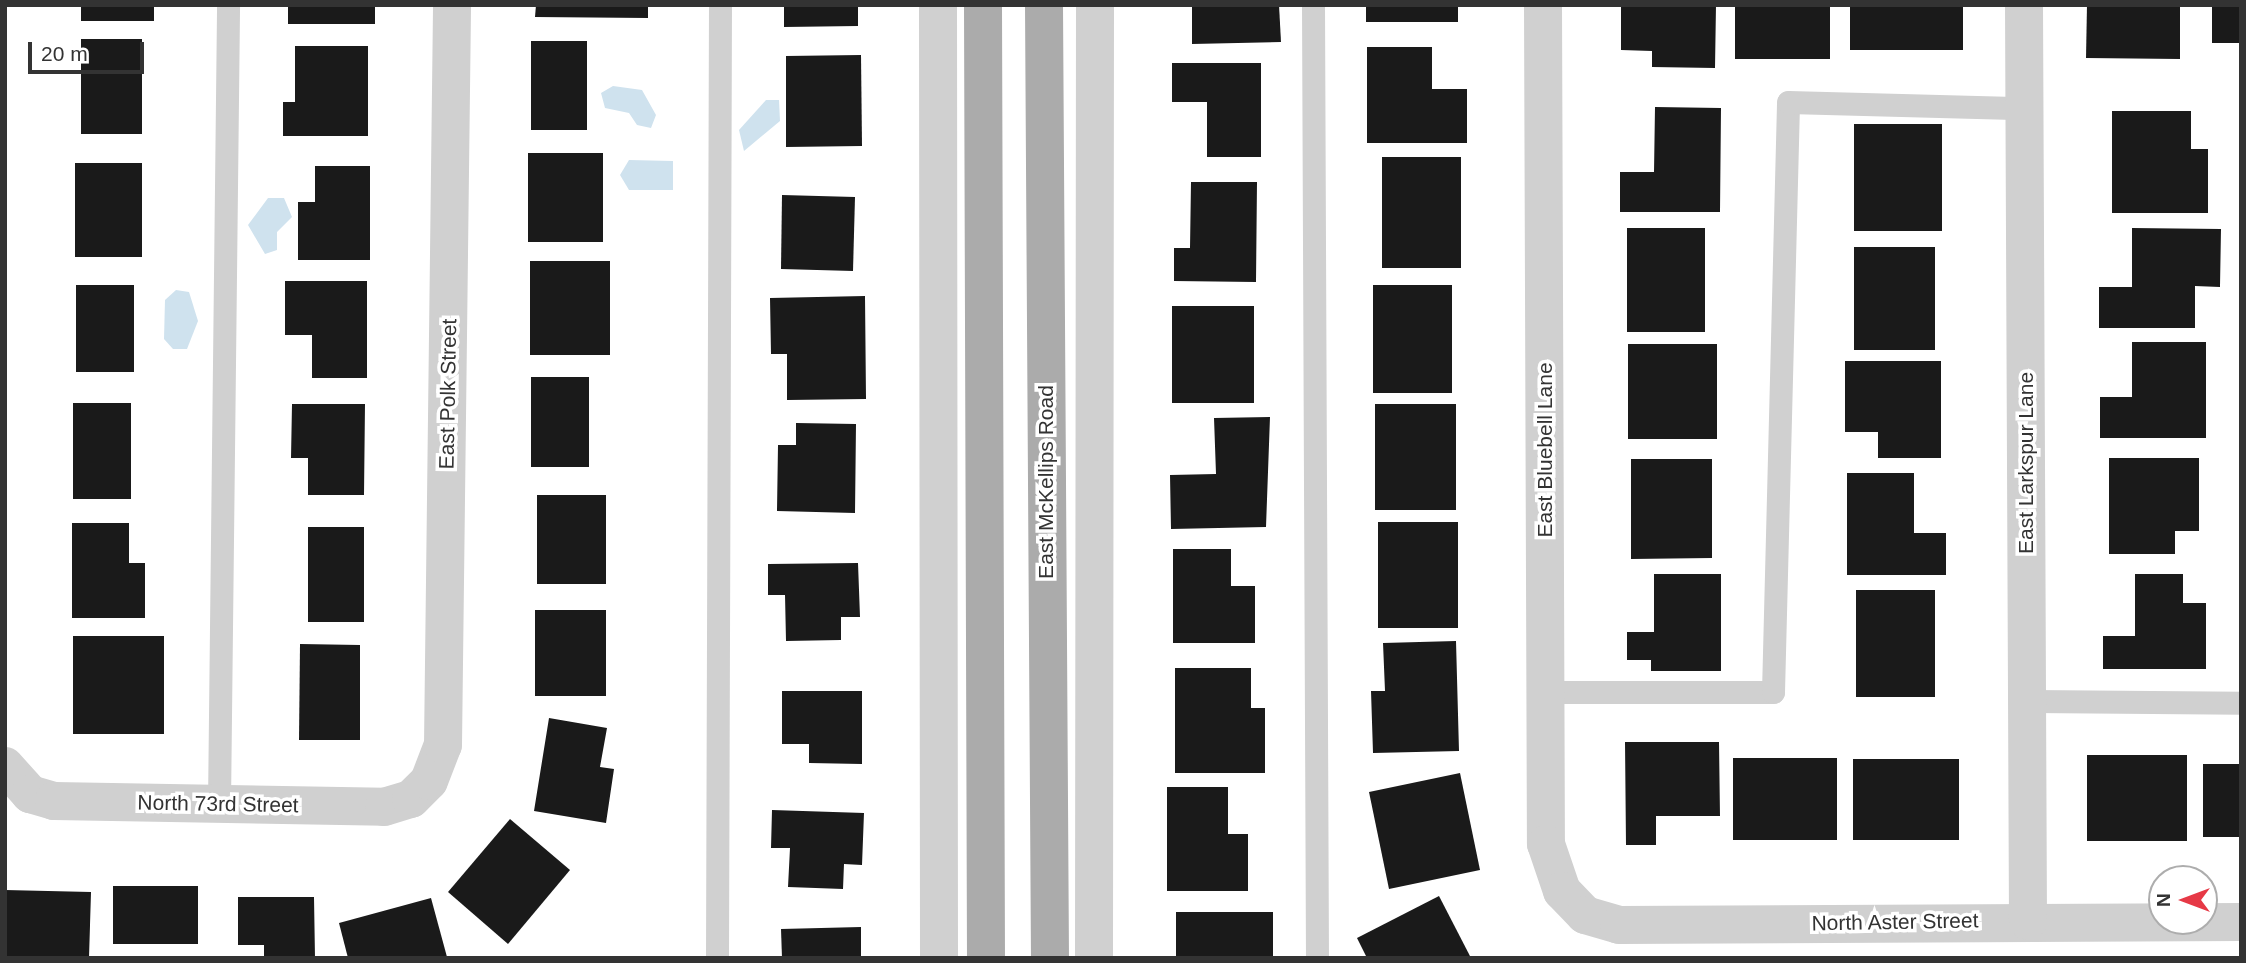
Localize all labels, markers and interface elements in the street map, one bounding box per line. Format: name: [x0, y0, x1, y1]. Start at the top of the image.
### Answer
scale bar: [32, 28, 147, 72]
text: 20 m: [41, 42, 88, 65]
street label: East Polk Street: [434, 319, 462, 469]
street label: East Bluebell Lane: [1532, 362, 1558, 538]
street label: East Larkspur Lane: [2013, 372, 2039, 554]
street label: East McKellips Road: [1033, 385, 1059, 579]
street label: North 73rd Street: [137, 790, 299, 818]
north arrow: [2148, 865, 2218, 935]
text: N: [2153, 893, 2174, 907]
street label: North Aster Street: [1811, 908, 1979, 936]

